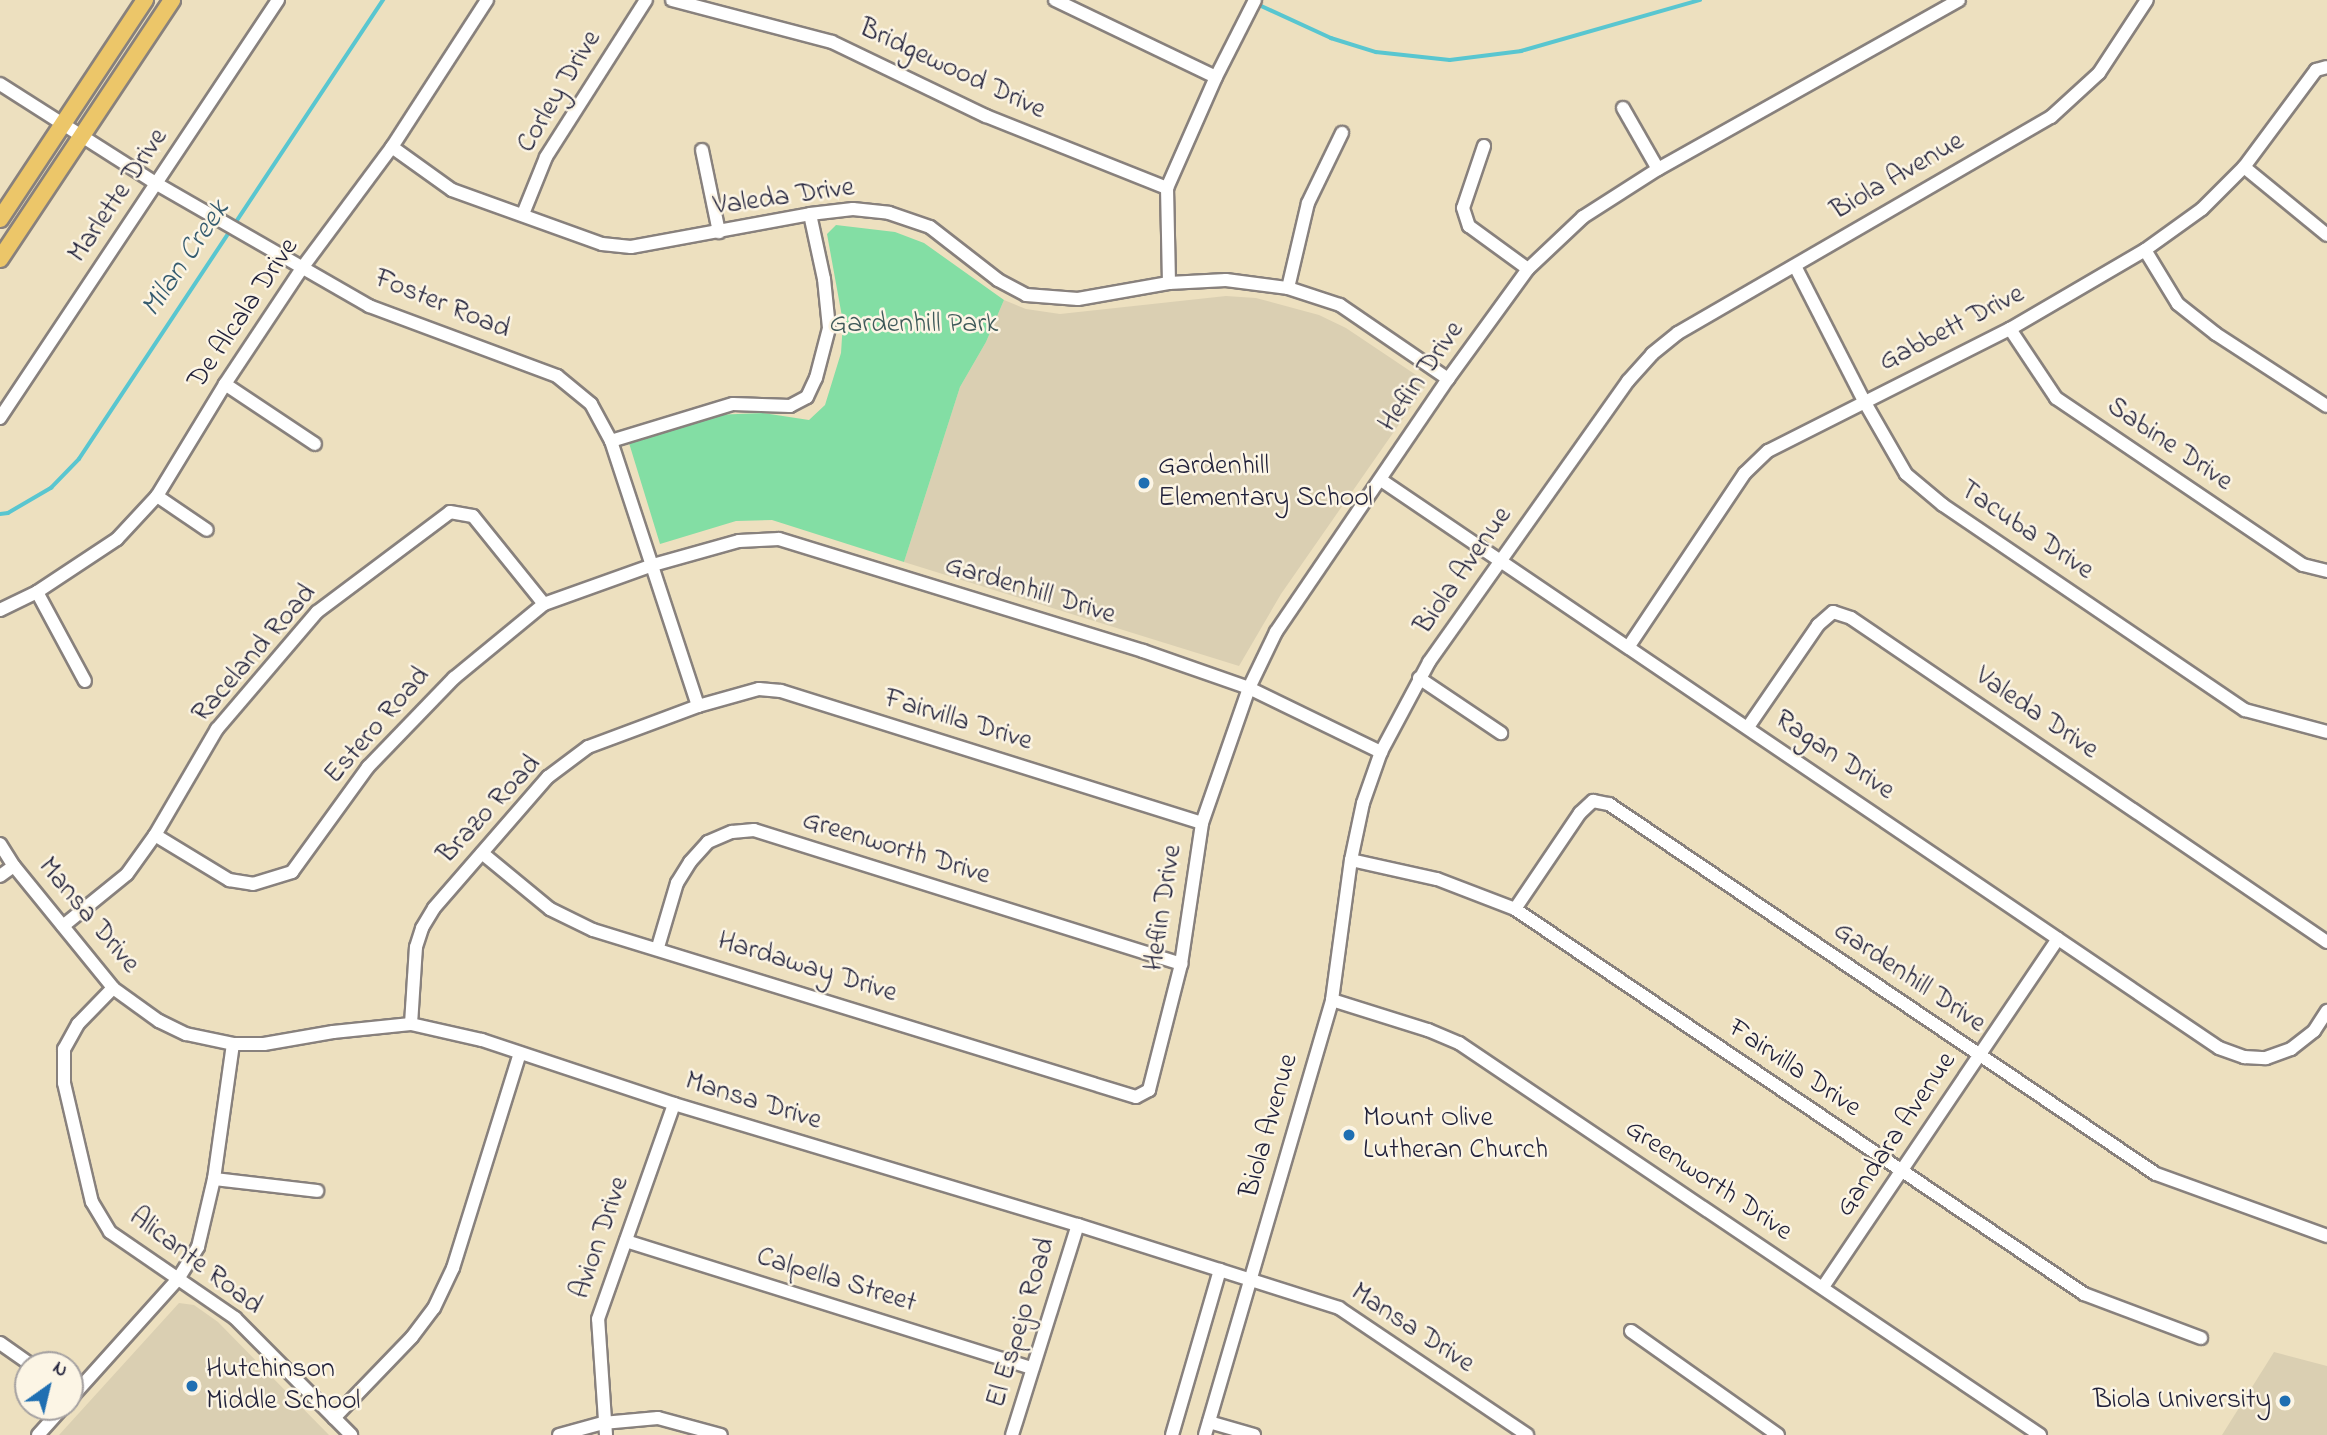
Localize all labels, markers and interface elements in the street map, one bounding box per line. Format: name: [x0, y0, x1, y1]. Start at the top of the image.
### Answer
street label: Bridgewood Drive: [853, 12, 1051, 128]
street label: Corley Drive: [510, 25, 610, 159]
street label: Marlette Drive: [62, 122, 176, 270]
street label: Biola Avenue: [1825, 125, 1971, 229]
street label: Valeda Drive: [711, 171, 857, 225]
water label: Milan Creek: [134, 194, 238, 324]
street label: De Alcala Drive: [181, 232, 307, 396]
street label: Foster Road: [369, 263, 515, 347]
street label: Gabbett Drive: [1874, 278, 2030, 380]
park label: Gardenhill Park: [830, 308, 998, 342]
street label: Heflin Drive: [1372, 315, 1472, 439]
street label: Sabine Drive: [2100, 391, 2238, 499]
place label: Gardenhill Elementary School: [1158, 450, 1373, 516]
street label: Tacuba Drive: [1952, 474, 2100, 588]
marker: Gardenhill Elementary School: [1136, 475, 1152, 491]
street label: Biola Avenue: [1408, 501, 1520, 641]
street label: Gardenhill Drive: [941, 549, 1119, 633]
street label: Raceland Road: [186, 578, 324, 730]
street label: Valeda Drive: [1968, 660, 2104, 768]
street label: Estero Road: [318, 661, 438, 791]
street label: Fairvilla Drive: [880, 683, 1036, 759]
street label: Ragan Drive: [1768, 704, 1900, 808]
street label: Brazo Road: [431, 749, 549, 871]
street label: Greenworth Drive: [798, 804, 994, 894]
street label: Heflin Drive: [1137, 843, 1191, 973]
street label: Mansa Drive: [30, 851, 146, 981]
street label: Gardenhill Drive: [1826, 915, 1992, 1041]
street label: Hardaway Drive: [713, 925, 901, 1011]
street label: Fairvilla Drive: [1721, 1012, 1867, 1126]
street label: Gandara Avenue: [1829, 1046, 1965, 1224]
street label: Biola Avenue: [1233, 1050, 1307, 1202]
street label: Mansa Drive: [681, 1065, 825, 1139]
place label: Mount Olive Lutheran Church: [1363, 1102, 1548, 1168]
street label: Greenworth Drive: [1618, 1113, 1798, 1249]
marker: Mount Olive Lutheran Church: [1341, 1127, 1357, 1143]
street label: Avion Drive: [564, 1173, 638, 1303]
street label: Alicante Road: [122, 1201, 268, 1323]
street label: El Espejo Road: [980, 1234, 1064, 1412]
street label: Calpella Street: [752, 1241, 920, 1321]
street label: Mansa Drive: [1344, 1277, 1480, 1381]
north arrow: [14, 1351, 84, 1421]
place label: Hutchinson Middle School: [206, 1353, 360, 1419]
text: N: [47, 1355, 73, 1385]
marker: Hutchinson Middle School: [184, 1378, 200, 1394]
place label: Biola University: [2093, 1384, 2271, 1418]
marker: Biola University: [2277, 1393, 2293, 1409]

